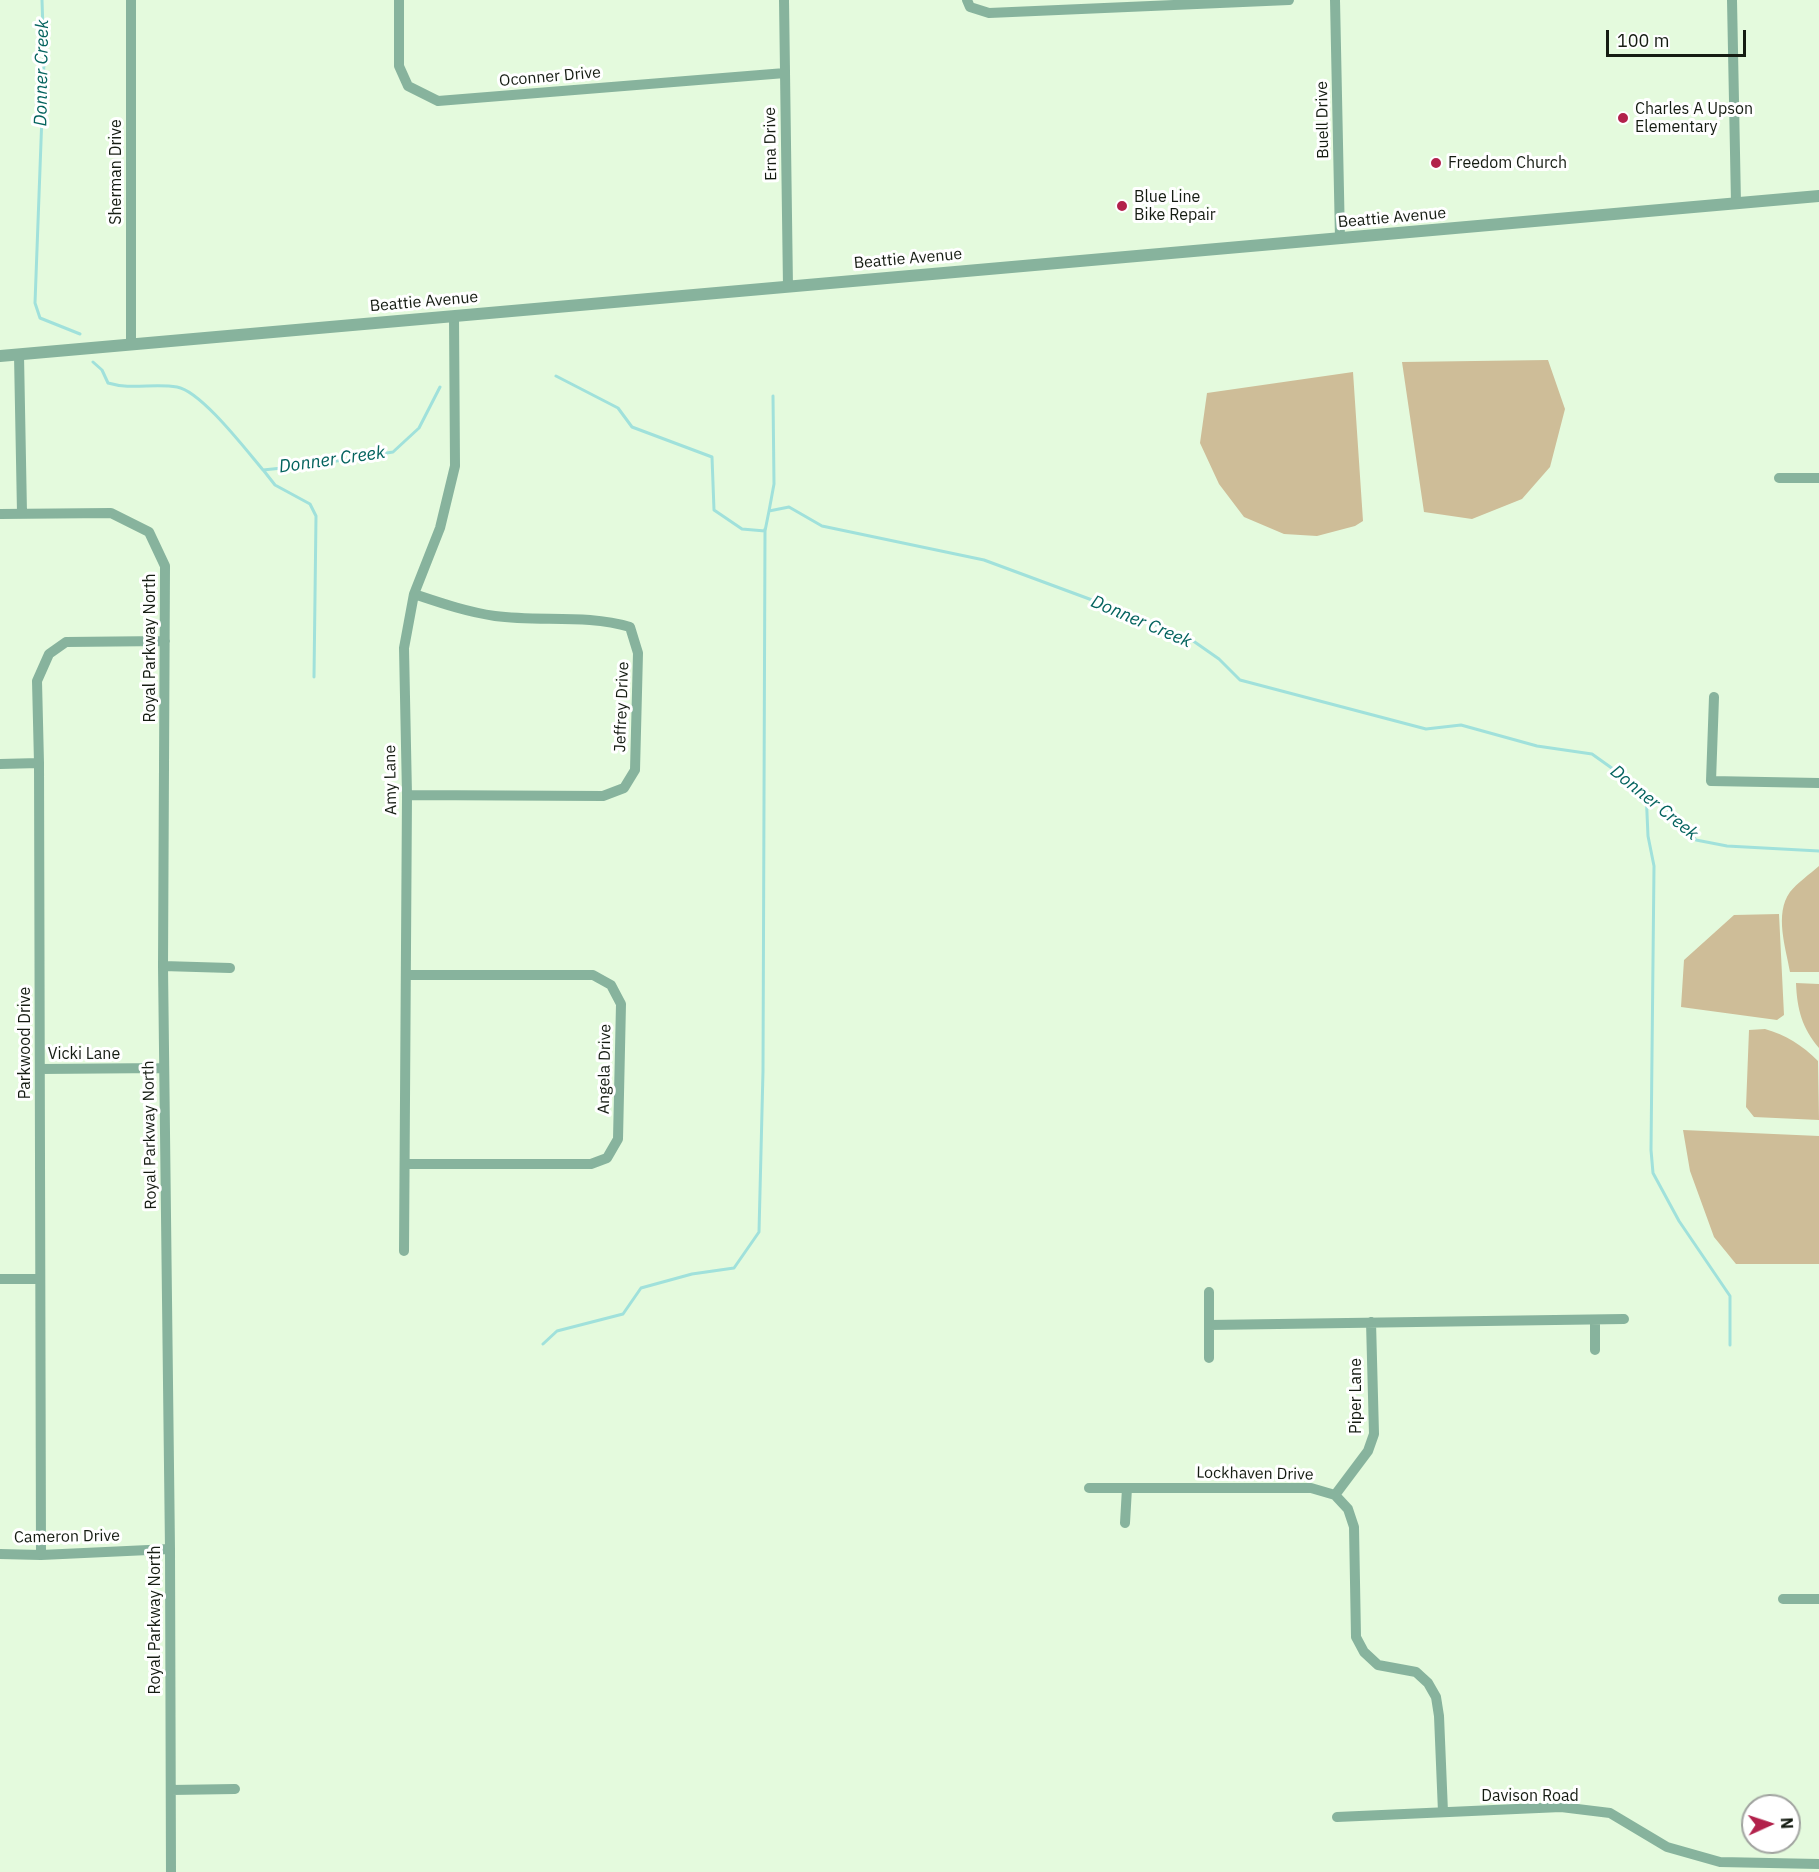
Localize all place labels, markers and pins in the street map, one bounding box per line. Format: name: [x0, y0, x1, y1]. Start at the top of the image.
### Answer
place label: Charles A Upson Elementary: [1635, 99, 1753, 137]
marker: Charles A Upson Elementary: [1616, 111, 1630, 125]
place label: Freedom Church: [1448, 153, 1567, 173]
marker: Freedom Church: [1429, 156, 1443, 170]
place label: Blue Line Bike Repair: [1134, 187, 1216, 225]
marker: Blue Line Bike Repair: [1115, 199, 1129, 213]

